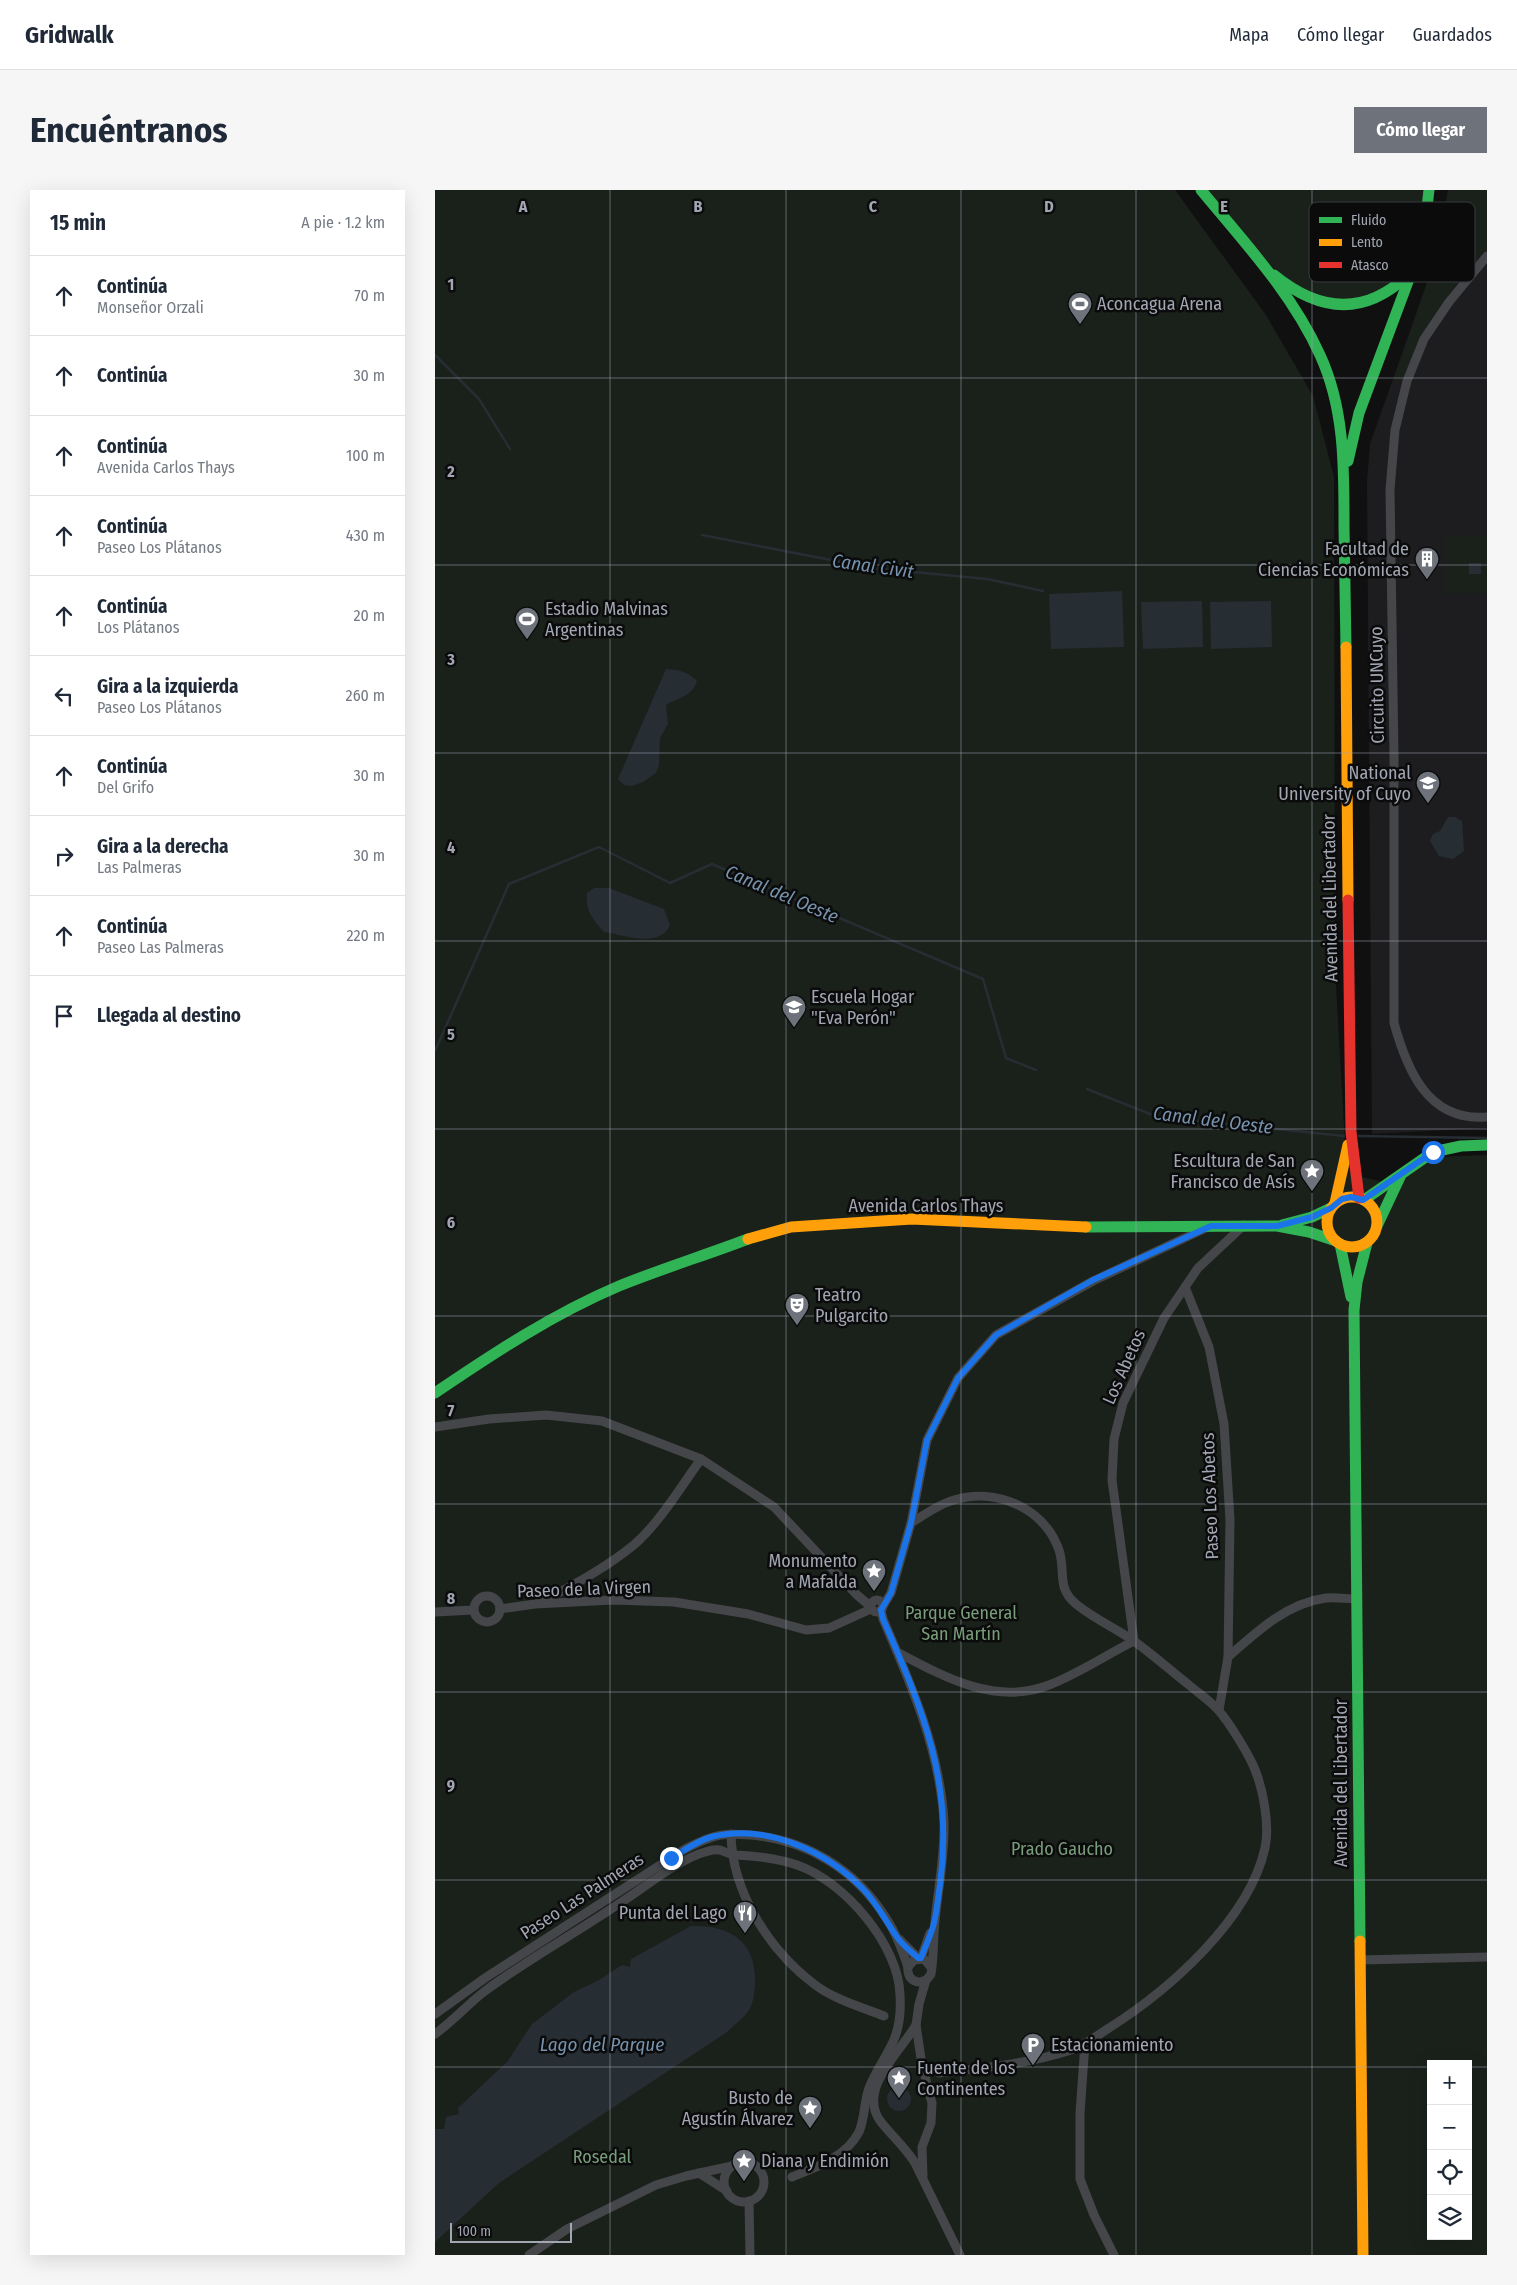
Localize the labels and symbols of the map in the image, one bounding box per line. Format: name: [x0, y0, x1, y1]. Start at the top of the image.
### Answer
text: A: [518, 197, 528, 216]
text: B: [694, 197, 703, 216]
text: C: [869, 197, 878, 216]
text: D: [1044, 197, 1054, 216]
text: E: [1220, 197, 1228, 216]
legend: [1309, 202, 1475, 282]
text: Fluido: [1351, 212, 1386, 229]
text: Lento: [1351, 234, 1383, 251]
text: Atasco: [1351, 257, 1389, 274]
text: 1: [448, 275, 454, 294]
sports icon: Aconcagua Arena: [1067, 291, 1093, 325]
place label: Aconcagua Arena: [1097, 293, 1222, 315]
text: 2: [446, 462, 455, 481]
place label: Facultad de Ciencias Económicas: [1258, 538, 1409, 581]
building icon: Facultad de Ciencias Económicas: [1414, 546, 1440, 580]
water label: Canal Civit: [831, 549, 916, 583]
place label: Estadio Malvinas Argentinas: [545, 598, 668, 641]
sports icon: Estadio Malvinas Argentinas: [514, 606, 540, 640]
street label: Circuito UNCuyo: [1365, 626, 1389, 744]
text: 3: [446, 650, 455, 669]
place label: National University of Cuyo: [1278, 762, 1411, 805]
school or university icon: National University of Cuyo: [1415, 770, 1441, 804]
street label: Avenida del Libertador: [1318, 813, 1342, 982]
text: 4: [447, 838, 455, 857]
water label: Canal del Oeste: [722, 860, 842, 928]
place label: Escuela Hogar "Eva Perón": [811, 986, 915, 1029]
school or university icon: Escuela Hogar "Eva Perón": [781, 994, 807, 1028]
text: 5: [447, 1025, 455, 1044]
water label: Canal del Oeste: [1152, 1101, 1274, 1139]
route start: [1422, 1141, 1445, 1164]
place label: Escultura de San Francisco de Asís: [1171, 1150, 1295, 1193]
place icon: Escultura de San Francisco de Asís: [1299, 1158, 1325, 1192]
street label: Avenida Carlos Thays: [848, 1195, 1004, 1217]
text: 6: [447, 1213, 455, 1232]
place label: Teatro Pulgarcito: [815, 1284, 888, 1327]
theatre icon: Teatro Pulgarcito: [784, 1292, 810, 1326]
street label: Los Abetos: [1098, 1326, 1150, 1408]
text: 7: [448, 1401, 455, 1420]
street label: Paseo Los Abetos: [1197, 1432, 1223, 1560]
place label: Monumento a Mafalda: [769, 1550, 857, 1593]
place icon: Monumento a Mafalda: [861, 1558, 887, 1592]
street label: Paseo de la Virgen: [517, 1576, 651, 1602]
text: 8: [447, 1589, 456, 1608]
park label: Parque General San Martín: [905, 1602, 1017, 1645]
street label: Avenida del Libertador: [1330, 1698, 1352, 1867]
text: 9: [447, 1776, 455, 1795]
park label: Prado Gaucho: [1011, 1838, 1113, 1860]
route end: [660, 1847, 683, 1870]
street label: Paseo Las Palmeras: [516, 1848, 648, 1944]
restaurant icon: Punta del Lago: [732, 1900, 758, 1934]
place label: Punta del Lago: [619, 1902, 727, 1924]
parking icon: Estacionamiento: [1020, 2032, 1046, 2066]
water label: Lago del Parque: [540, 2033, 664, 2056]
place label: Estacionamiento: [1051, 2034, 1173, 2056]
place label: Fuente de los Continentes: [917, 2057, 1016, 2100]
place icon: Fuente de los Continentes: [886, 2065, 912, 2099]
place label: Busto de Agustín Álvarez: [682, 2087, 793, 2130]
place icon: Busto de Agustín Álvarez: [797, 2095, 823, 2129]
park label: Rosedal: [573, 2146, 632, 2168]
place icon: Diana y Endimión: [731, 2148, 757, 2182]
place label: Diana y Endimión: [761, 2150, 889, 2172]
scale bar: [450, 2220, 573, 2243]

